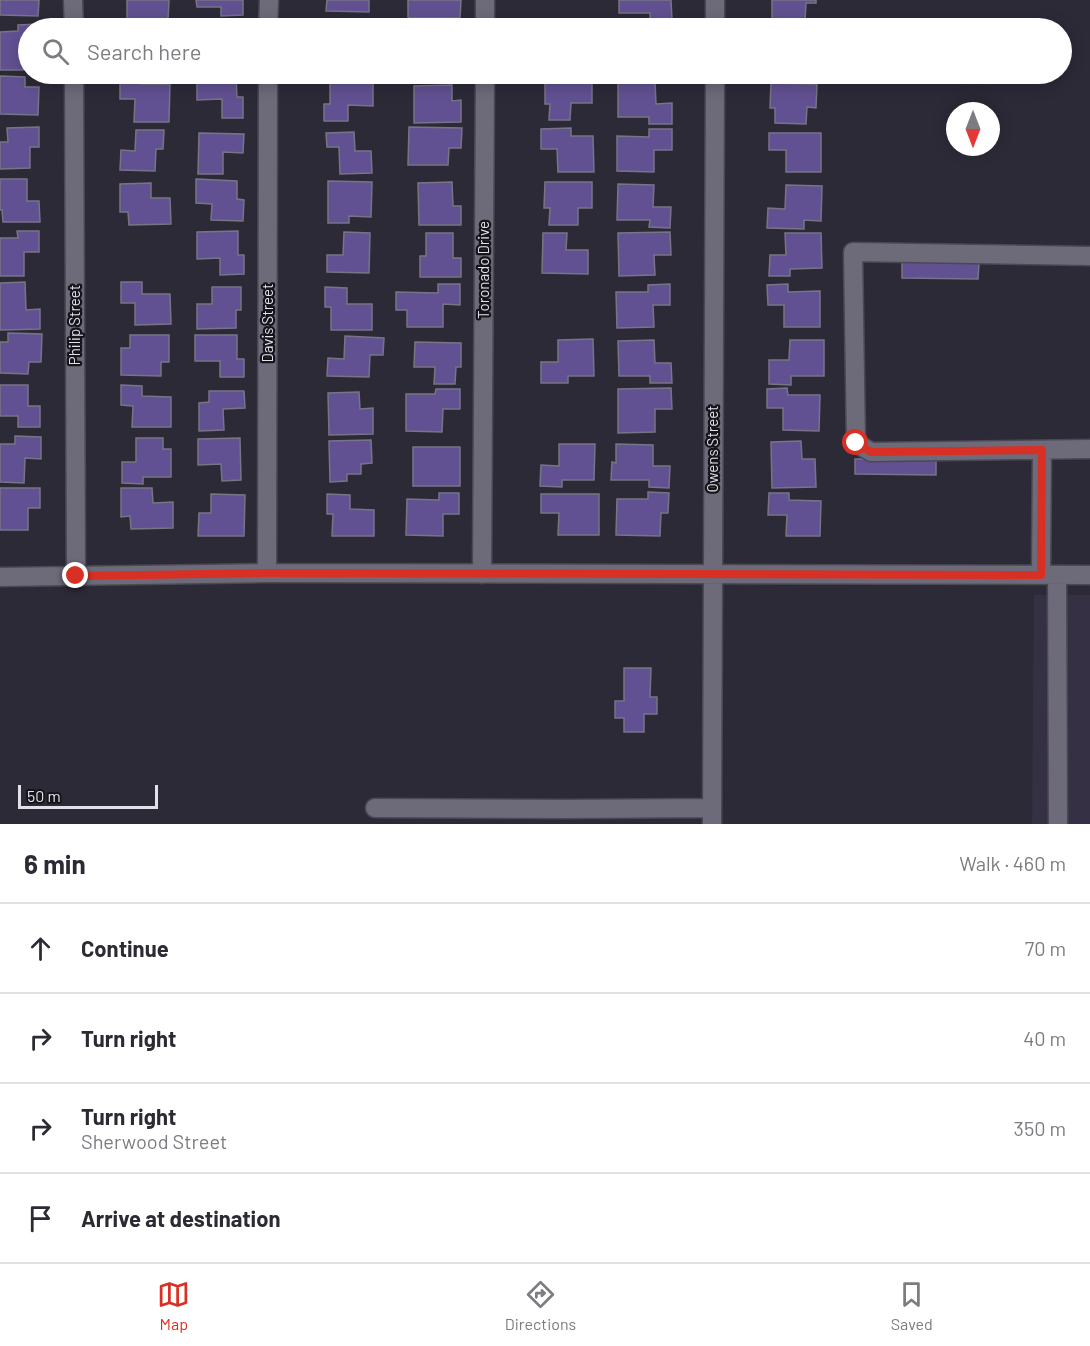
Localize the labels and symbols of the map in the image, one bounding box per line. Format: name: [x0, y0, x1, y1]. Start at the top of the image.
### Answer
north arrow: [946, 102, 1000, 156]
street label: Toronado Drive: [474, 221, 492, 319]
street label: Davis Street: [258, 284, 276, 362]
street label: Philip Street: [65, 285, 83, 365]
street label: Owens Street: [703, 405, 721, 493]
route start: [842, 429, 868, 455]
route end: [62, 562, 88, 588]
scale bar: [18, 782, 158, 810]

